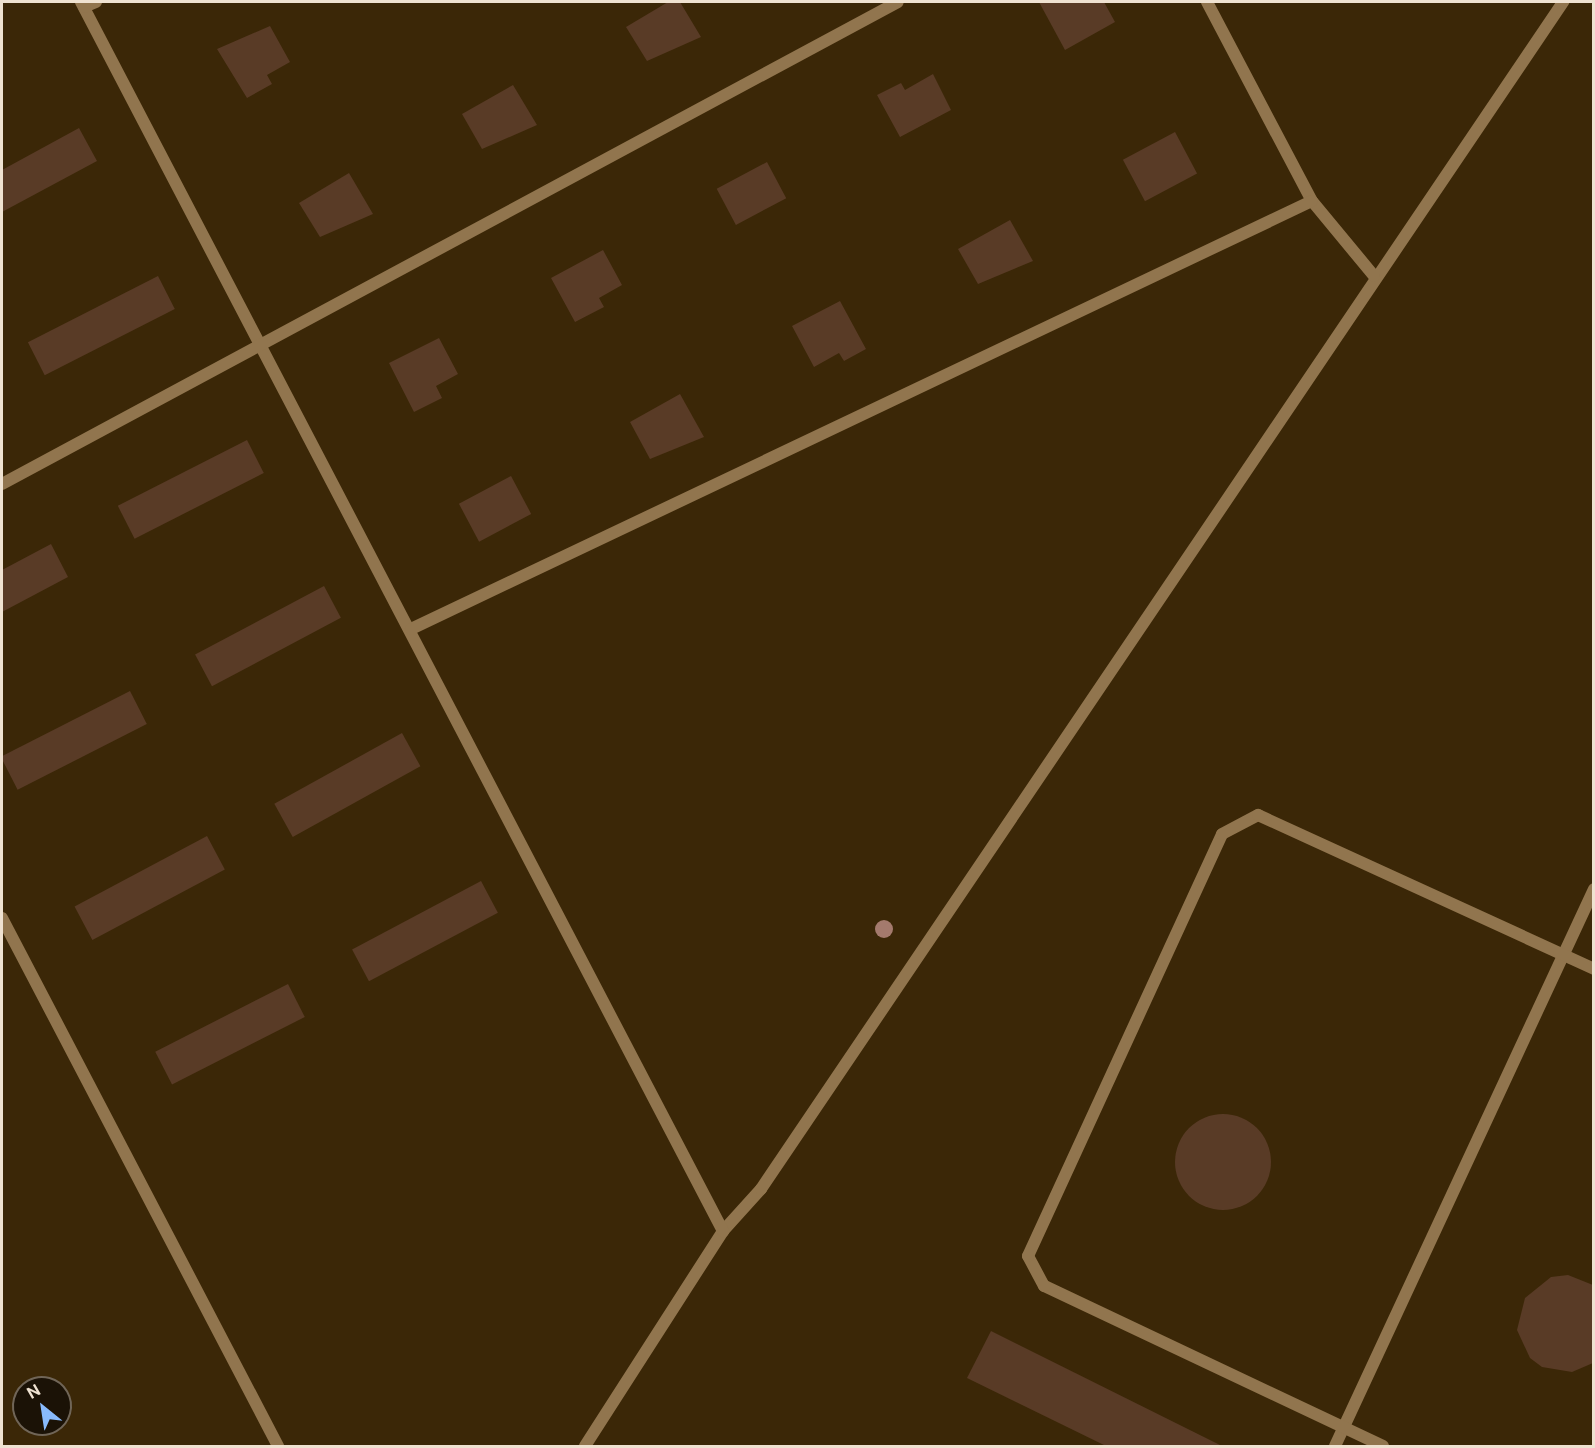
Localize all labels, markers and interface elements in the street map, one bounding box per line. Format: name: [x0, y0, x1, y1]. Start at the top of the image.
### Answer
north arrow: [12, 1376, 72, 1436]
text: N: [24, 1380, 44, 1403]

